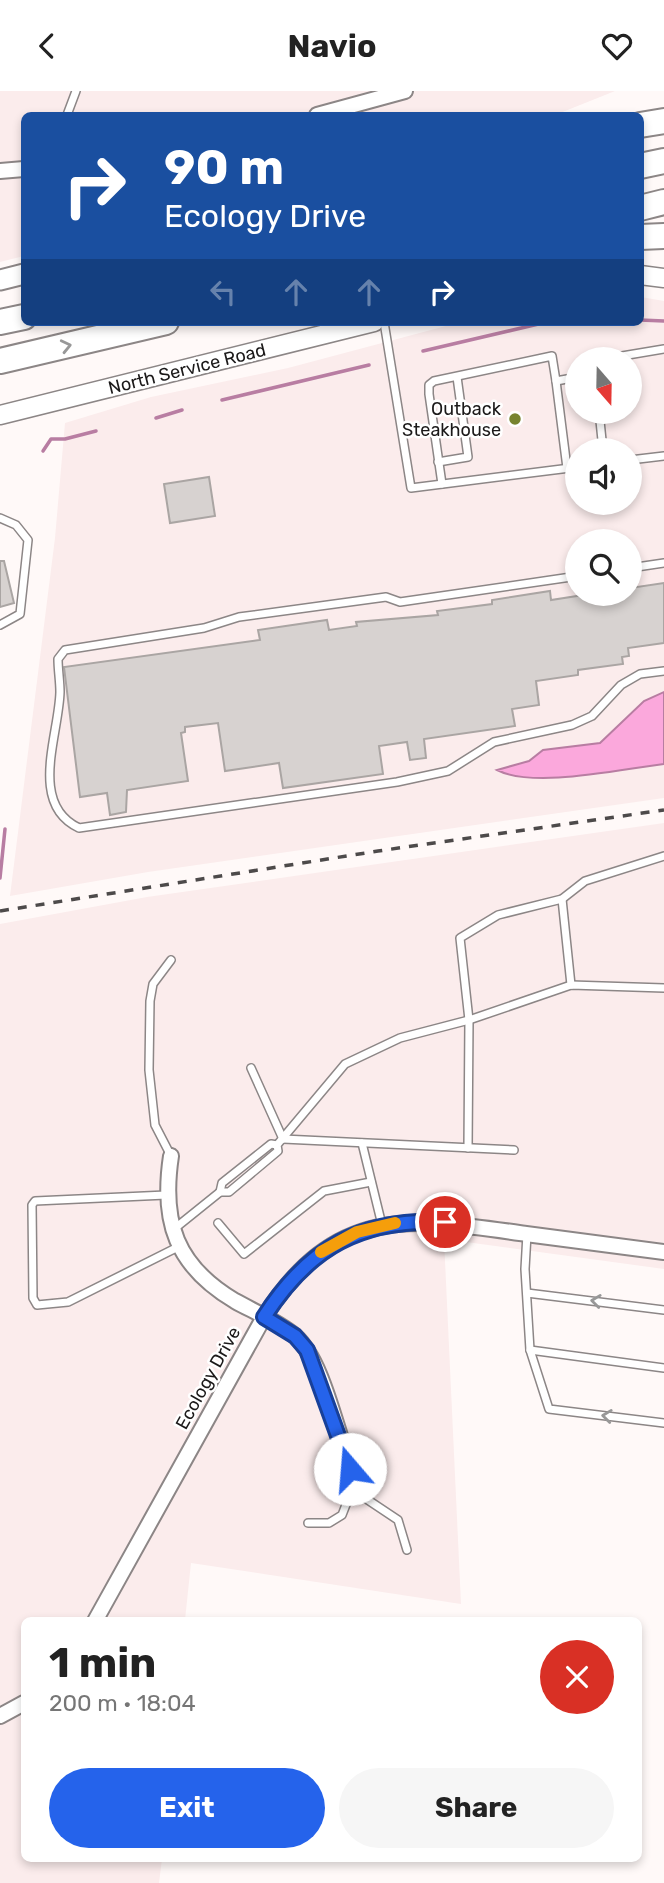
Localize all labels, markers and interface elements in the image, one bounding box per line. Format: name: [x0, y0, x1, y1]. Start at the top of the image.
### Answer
icon: back: [28, 27, 66, 65]
text: Navio: [287, 27, 377, 65]
icon: heart: [598, 27, 636, 65]
text: 90 m: [164, 138, 284, 196]
icon: right: [49, 140, 140, 231]
text: Ecology Drive: [164, 197, 366, 235]
icon: left: [204, 273, 242, 311]
icon: ahead: [277, 273, 315, 311]
icon: ahead: [350, 273, 388, 311]
icon: right: [423, 273, 461, 311]
one-way arrow: [60, 339, 72, 354]
street label: North Service Road: [106, 339, 268, 399]
north arrow: [565, 347, 642, 423]
map controls: [565, 347, 642, 606]
place label: Outback Steakhouse: [402, 398, 502, 441]
marker: Outback Steakhouse: [507, 411, 523, 427]
button: sound: [565, 438, 642, 515]
button: search: [565, 529, 642, 606]
pin: [415, 1192, 475, 1252]
icon: arrive: [426, 1203, 464, 1241]
one-way arrow: [590, 1294, 602, 1309]
street label: Ecology Drive: [171, 1323, 245, 1433]
one-way arrow: [601, 1409, 613, 1424]
position arrow: [313, 1432, 387, 1506]
text: 1 min: [49, 1638, 156, 1688]
button: close: [540, 1640, 614, 1714]
text: 200 m · 18:04: [49, 1689, 196, 1717]
button: Exit: [49, 1768, 325, 1848]
button: Share: [339, 1768, 614, 1848]

